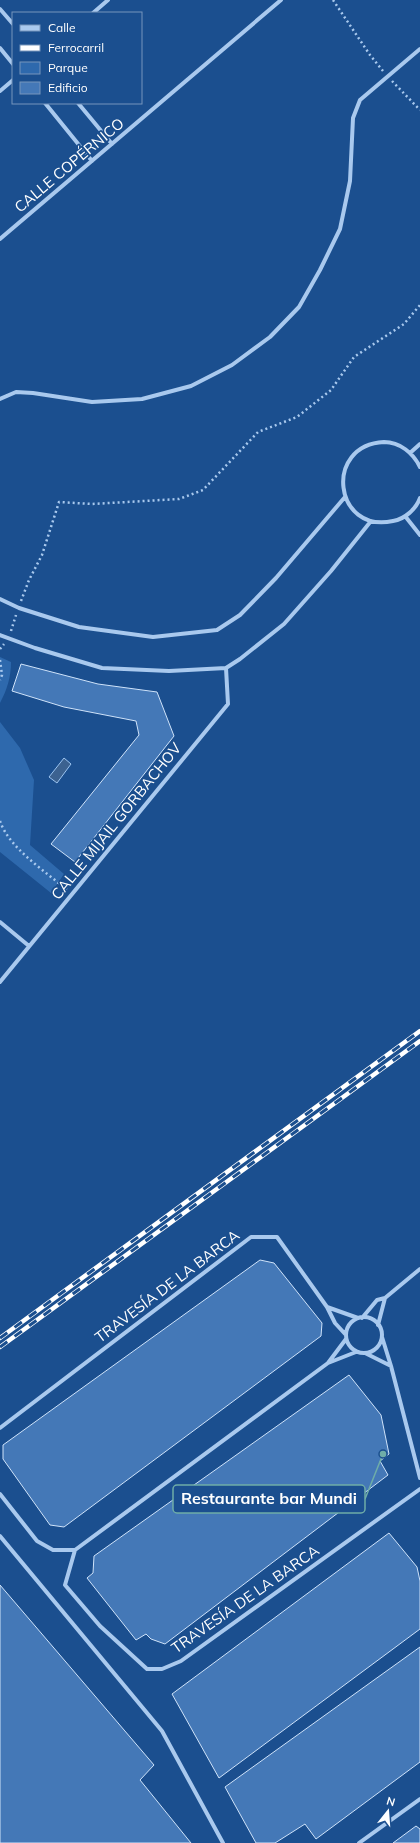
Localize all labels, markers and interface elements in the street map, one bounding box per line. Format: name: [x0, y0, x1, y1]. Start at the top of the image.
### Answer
legend: [12, 12, 142, 104]
text: Calle: [48, 20, 75, 35]
text: Ferrocarril: [48, 40, 104, 55]
text: Parque: [48, 60, 88, 75]
text: Edificio: [48, 80, 88, 95]
street label: CALLE COPÉRNICO: [10, 114, 128, 216]
street label: CALLE MIJAIL GORBACHOV: [47, 738, 185, 903]
street label: TRAVESÍA DE LA BARCA: [91, 1225, 243, 1347]
callout: Restaurante bar Mundi: [173, 1485, 365, 1513]
text: Restaurante bar Mundi: [181, 1488, 357, 1508]
street label: TRAVESÍA DE LA BARCA: [167, 1541, 323, 1657]
north arrow: [368, 1791, 408, 1831]
text: N: [385, 1794, 397, 1809]

